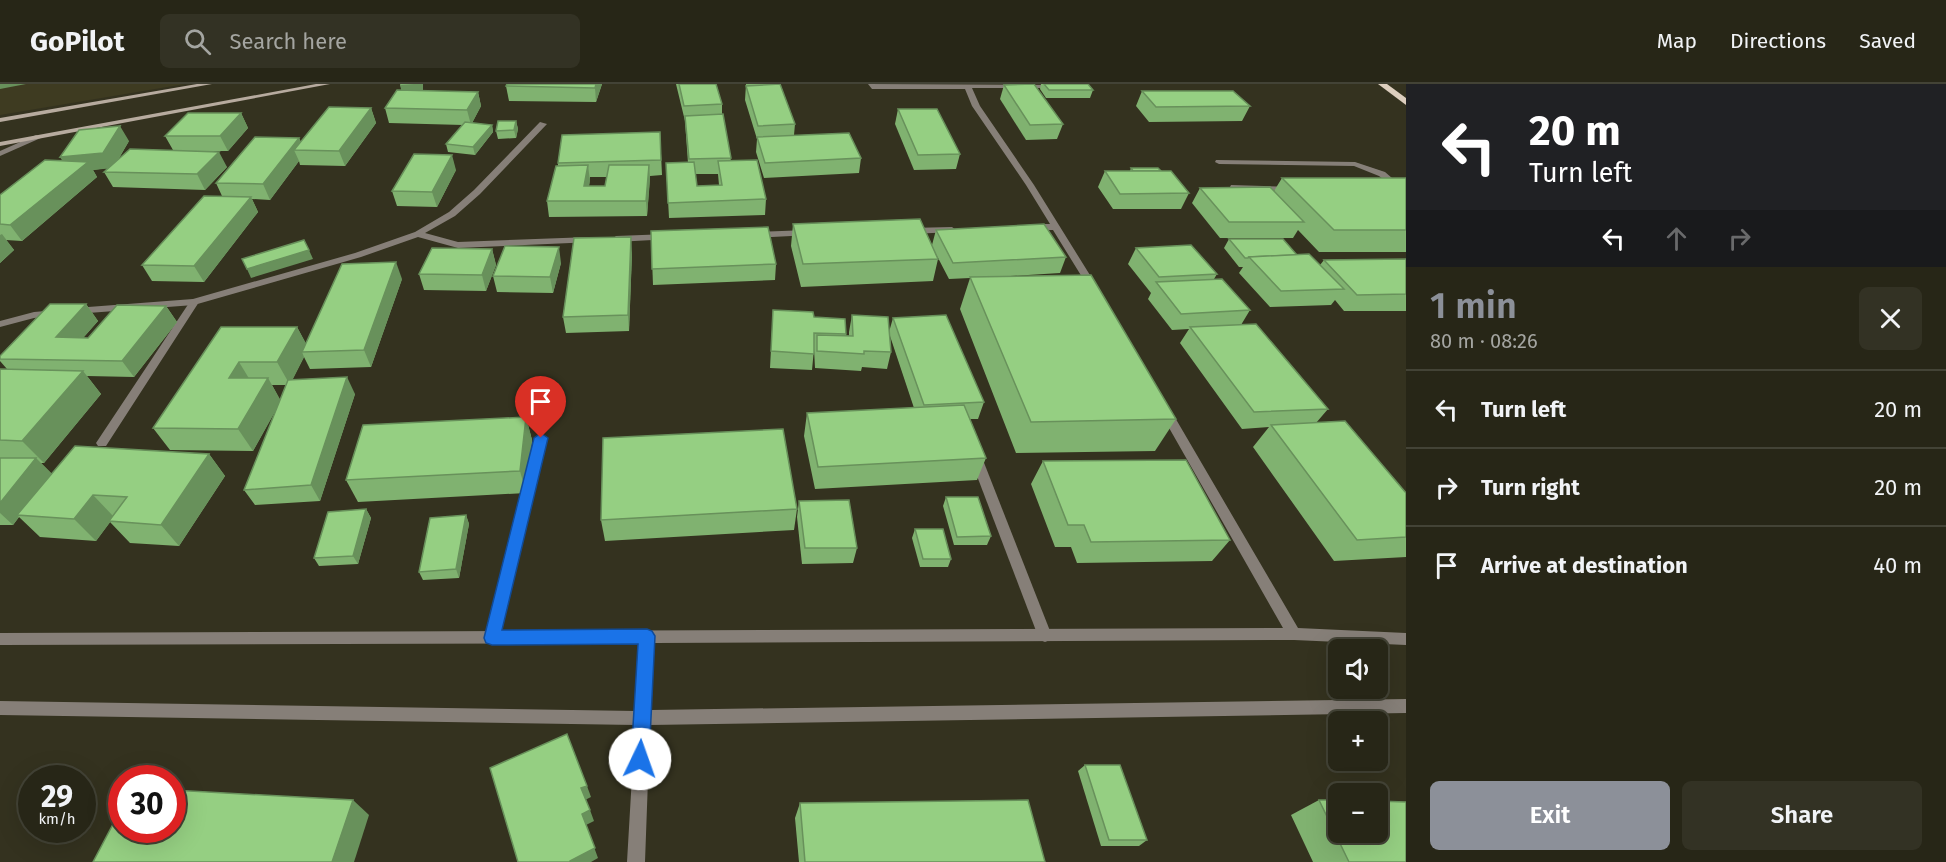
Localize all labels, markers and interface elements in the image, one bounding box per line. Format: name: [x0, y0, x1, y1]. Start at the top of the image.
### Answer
search box: [160, 14, 580, 68]
text: GoPilot: [30, 25, 124, 58]
icon: search: [181, 25, 214, 58]
text: Search here: [229, 28, 347, 55]
text: Map: [1657, 28, 1697, 54]
text: Directions: [1730, 28, 1826, 54]
text: Saved: [1859, 28, 1916, 54]
text: 20 m: [1529, 106, 1621, 156]
icon: left: [1430, 108, 1508, 186]
text: Turn left: [1529, 157, 1632, 189]
icon: left: [1597, 222, 1630, 255]
icon: ahead: [1660, 222, 1693, 255]
icon: right: [1723, 222, 1756, 255]
text: 1 min: [1430, 284, 1517, 328]
button: close: [1859, 287, 1922, 350]
text: 80 m · 08:26: [1430, 329, 1538, 353]
pin: [515, 376, 566, 438]
icon: arrive: [524, 385, 557, 418]
icon: left: [1430, 393, 1463, 426]
text: Turn left: [1481, 396, 1566, 423]
text: 20 m: [1874, 396, 1922, 423]
icon: right: [1430, 471, 1463, 504]
text: Turn right: [1481, 474, 1580, 501]
text: 20 m: [1874, 474, 1922, 501]
icon: arrive: [1430, 549, 1463, 582]
text: Arrive at destination: [1481, 552, 1688, 579]
text: 40 m: [1873, 552, 1922, 579]
map controls: [1328, 639, 1388, 843]
button: sound: [1328, 639, 1388, 699]
button: +: [1328, 711, 1388, 771]
position arrow: [608, 727, 672, 791]
speed limit sign: 30: [108, 765, 186, 843]
text: 29: [41, 779, 73, 815]
button: Exit: [1430, 781, 1670, 850]
button: Share: [1682, 781, 1922, 850]
button: −: [1328, 783, 1388, 843]
text: km/h: [38, 810, 76, 828]

